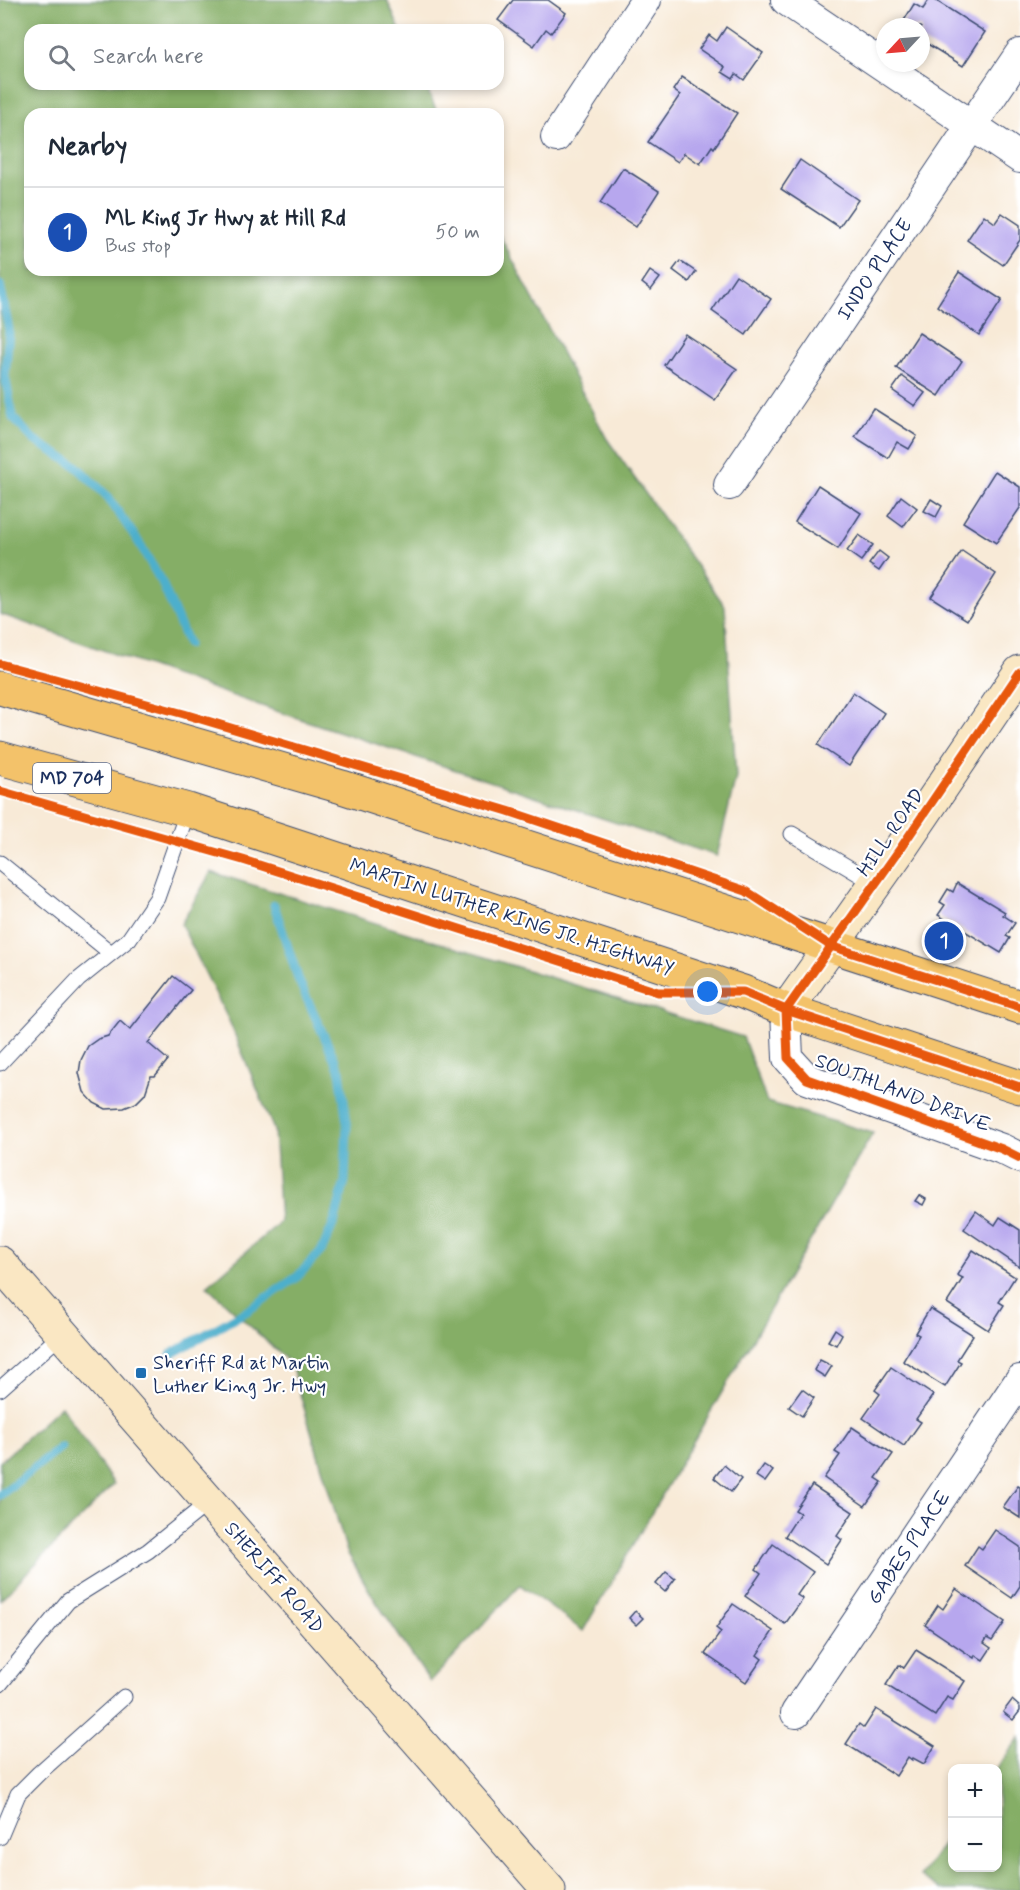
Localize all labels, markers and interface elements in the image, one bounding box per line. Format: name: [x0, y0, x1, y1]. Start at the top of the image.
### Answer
north arrow: [876, 18, 930, 72]
search box: [24, 24, 504, 90]
icon: search: [45, 41, 78, 74]
text: Search here: [93, 43, 204, 71]
text: Nearby: [48, 130, 127, 164]
text: ML King Jr Hwy at Hill Rd: [105, 205, 346, 233]
street label: INDO PLACE: [831, 214, 919, 326]
text: 1: [63, 219, 72, 246]
text: 50 m: [435, 219, 480, 246]
text: Bus stop: [105, 233, 171, 260]
road number: MD 704: [33, 763, 111, 793]
street label: HILL ROAD: [851, 783, 932, 882]
street label: MARTIN LUTHER KING JR. HIGHWAY: [346, 852, 677, 983]
pin: 1: [924, 918, 964, 964]
your location: [693, 977, 722, 1006]
street label: SOUTHLAND DRIVE: [811, 1048, 994, 1139]
place label: Sheriff Rd at Martin Luther King Jr. Hwy: [153, 1350, 329, 1400]
marker: Sheriff Rd at Martin Luther King Jr. Hwy: [134, 1366, 148, 1380]
street label: GABES PLACE: [861, 1486, 957, 1610]
street label: SHERIFF ROAD: [218, 1516, 330, 1640]
map controls: [948, 1764, 1002, 1872]
button: +: [948, 1764, 1002, 1818]
button: −: [948, 1818, 1002, 1872]

